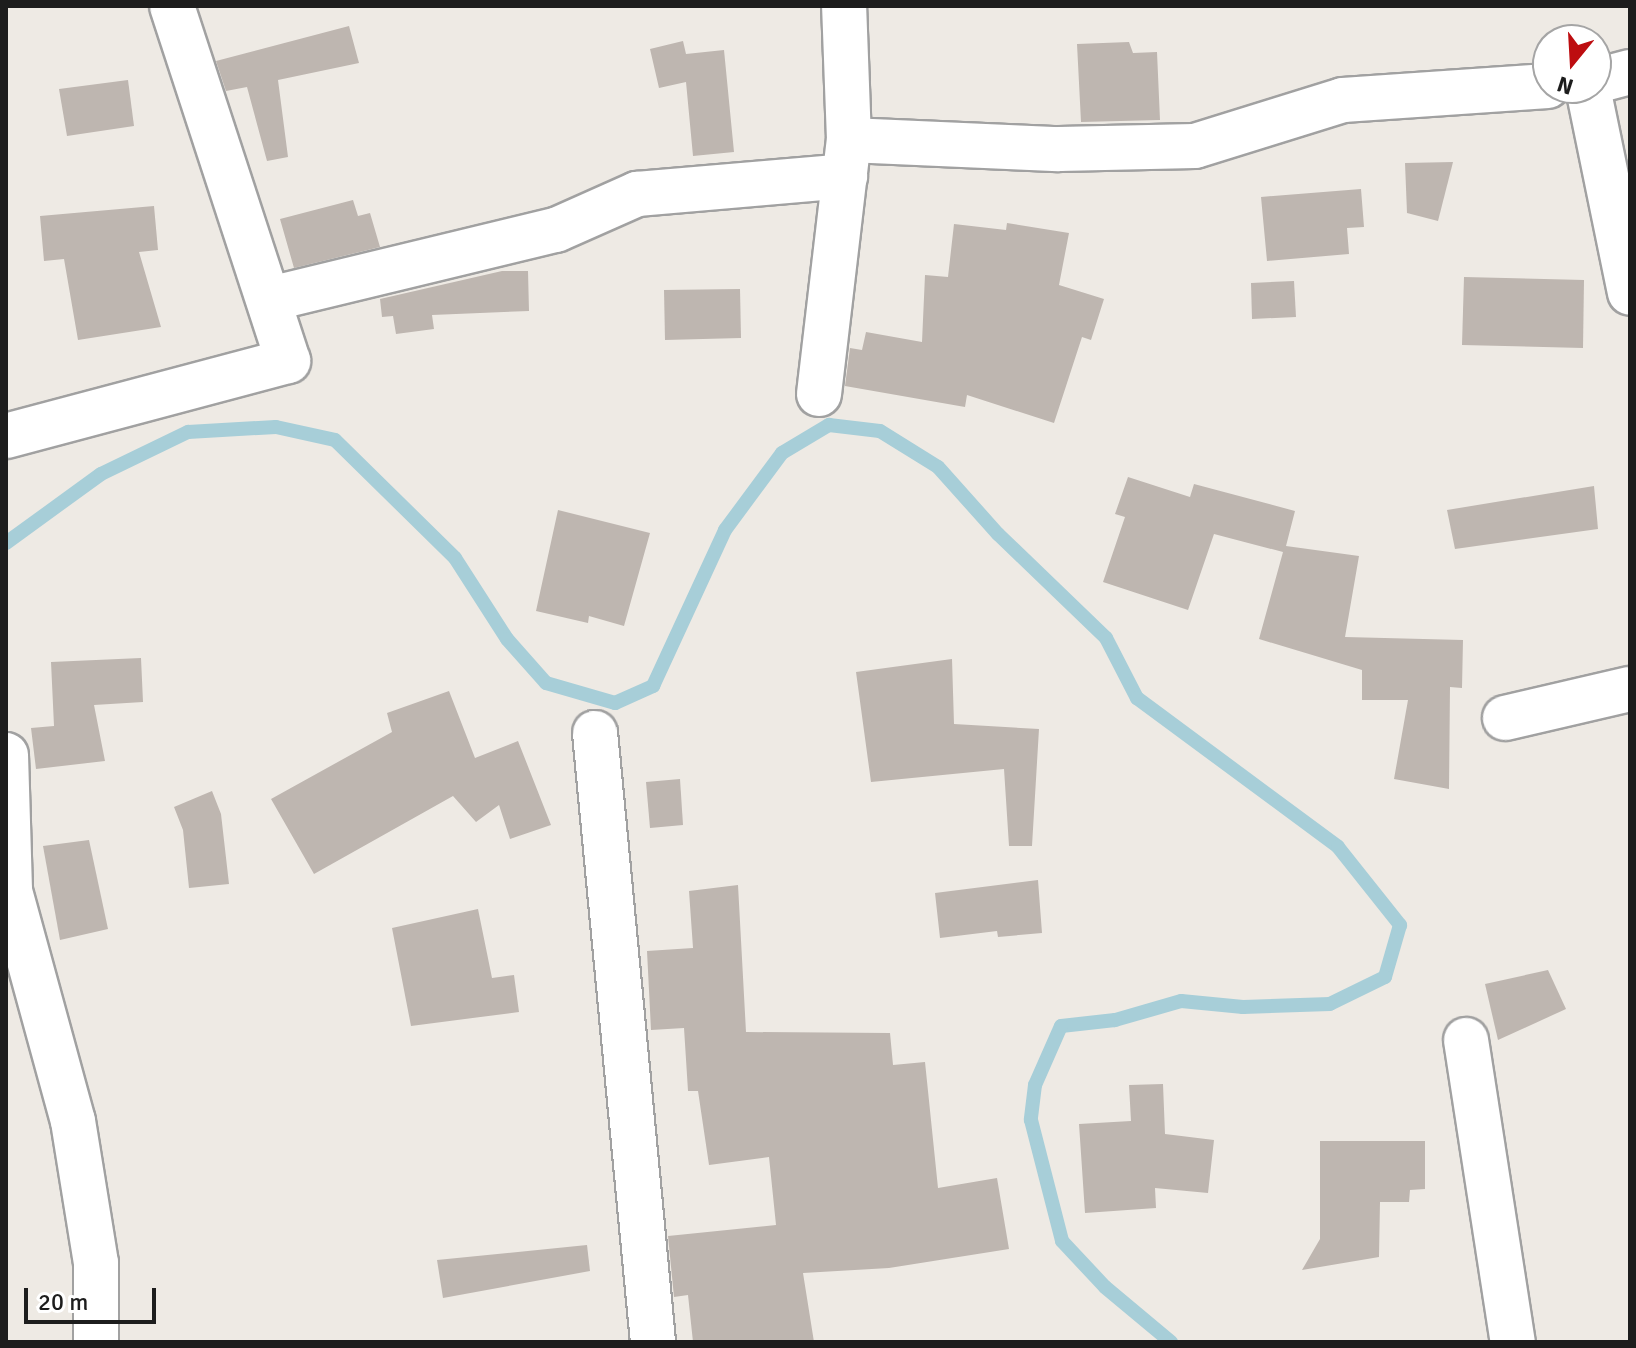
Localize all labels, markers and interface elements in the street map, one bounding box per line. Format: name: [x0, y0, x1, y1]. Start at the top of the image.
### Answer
north arrow: [1532, 24, 1612, 104]
text: N: [1554, 70, 1577, 101]
scale bar: [28, 1272, 160, 1322]
text: 20 m: [38, 1287, 88, 1317]

